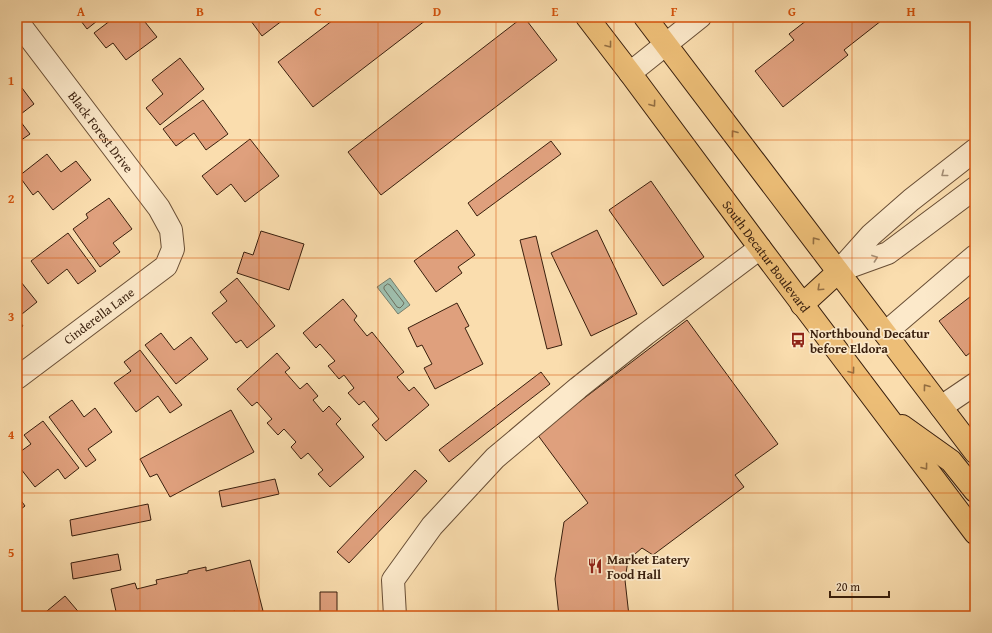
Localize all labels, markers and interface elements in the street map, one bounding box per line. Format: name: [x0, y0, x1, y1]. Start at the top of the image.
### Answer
text: A: [77, 2, 86, 21]
text: B: [196, 2, 204, 21]
text: C: [314, 2, 322, 21]
text: D: [433, 2, 441, 21]
text: E: [552, 2, 559, 21]
text: F: [671, 2, 678, 21]
text: G: [788, 2, 796, 21]
text: H: [906, 2, 916, 21]
one-way arrow: [604, 40, 611, 47]
text: 1: [8, 71, 14, 90]
street label: Black Forest Drive: [64, 87, 138, 176]
one-way arrow: [648, 100, 655, 107]
one-way arrow: [731, 130, 738, 137]
one-way arrow: [942, 169, 949, 176]
text: 2: [8, 189, 15, 208]
street label: South Decatur Boulevard: [718, 196, 815, 316]
one-way arrow: [812, 238, 819, 245]
one-way arrow: [871, 255, 878, 263]
street label: Cinderella Lane: [60, 283, 138, 349]
one-way arrow: [817, 283, 825, 291]
text: 3: [8, 307, 14, 326]
place label: Northbound Decatur before Eldora: [810, 324, 930, 358]
bus stop icon: Northbound Decatur before Eldora: [789, 331, 807, 349]
one-way arrow: [848, 367, 855, 374]
one-way arrow: [924, 385, 931, 392]
text: 4: [8, 425, 15, 444]
one-way arrow: [920, 462, 927, 469]
text: 5: [8, 543, 15, 562]
place label: Market Eatery Food Hall: [607, 550, 690, 584]
restaurant icon: Market Eatery Food Hall: [586, 557, 604, 575]
scale bar: [830, 573, 889, 599]
text: 20 m: [836, 578, 860, 595]

